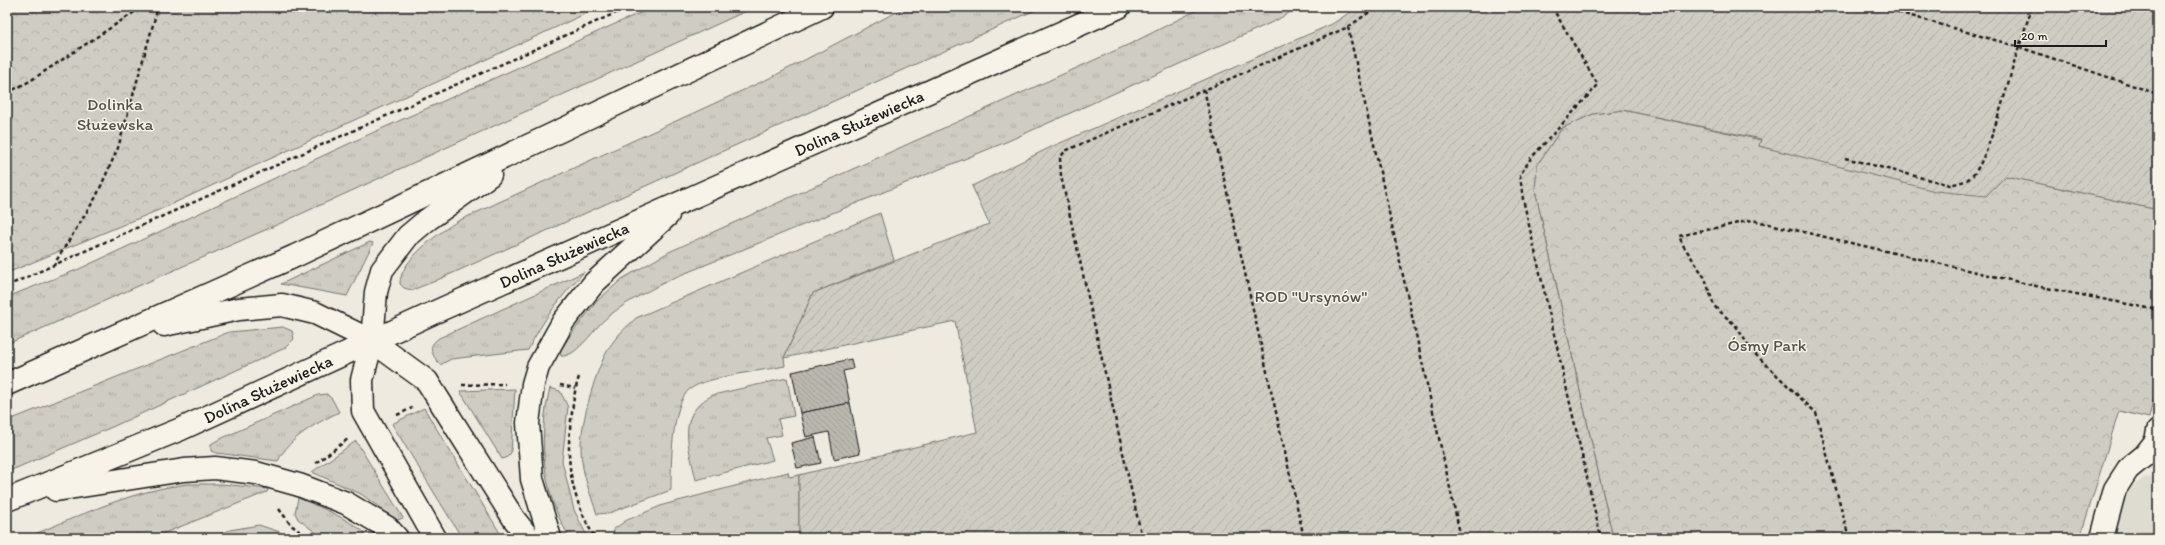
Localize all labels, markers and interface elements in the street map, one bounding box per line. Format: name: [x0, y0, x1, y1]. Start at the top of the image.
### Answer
scale bar: [2015, 22, 2106, 48]
text: 20 m: [2021, 29, 2048, 43]
street label: Dolina Służewiecka: [791, 85, 927, 161]
park label: Dolinka Służewska: [77, 94, 153, 134]
street label: Dolina Służewiecka: [496, 217, 632, 293]
park label: ROD "Ursynów": [1254, 286, 1368, 306]
park label: Ósmy Park: [1728, 335, 1807, 355]
street label: Dolina Służewiecka: [201, 350, 335, 428]

